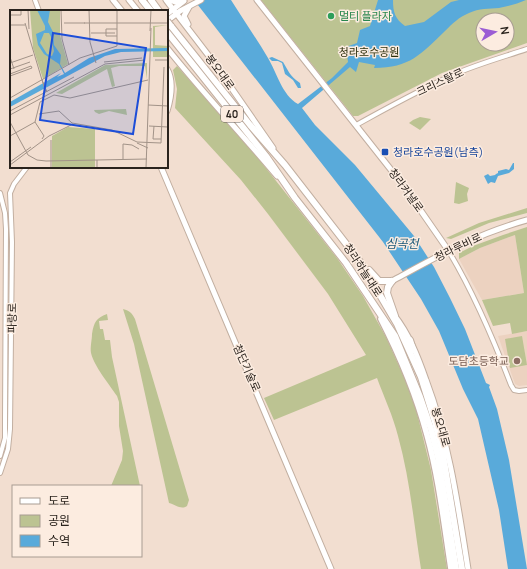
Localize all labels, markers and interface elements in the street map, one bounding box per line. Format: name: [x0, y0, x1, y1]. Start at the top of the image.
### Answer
place label: 멀티 플라자: [339, 8, 392, 23]
inset map: [10, 10, 168, 168]
marker: 멀티 플라자: [326, 11, 336, 21]
north arrow: [475, 12, 515, 52]
text: N: [497, 25, 513, 36]
park label: 청라호수공원: [339, 44, 399, 59]
street label: 봉오대로: [202, 51, 238, 92]
street label: 크리스탈로: [414, 64, 466, 99]
road number: 40: [221, 106, 243, 122]
place label: 청라호수공원(남측): [393, 144, 483, 159]
marker: 청라호수공원(남측): [380, 147, 390, 157]
street label: 청라커낼로: [385, 165, 427, 215]
street label: 청라루비로: [432, 229, 484, 264]
water label: 심곡천: [385, 235, 421, 252]
street label: 청라하늘대로: [341, 240, 386, 299]
street label: 파랑로: [4, 303, 19, 333]
street label: 첨단기술로: [230, 342, 265, 394]
place label: 도담초등학교: [448, 353, 509, 368]
marker: 도담초등학교: [512, 356, 522, 366]
street label: 봉오대로: [429, 405, 454, 448]
legend: [12, 485, 142, 557]
text: 도로: [48, 492, 70, 509]
text: 공원: [48, 512, 70, 529]
text: 수역: [48, 532, 70, 549]

